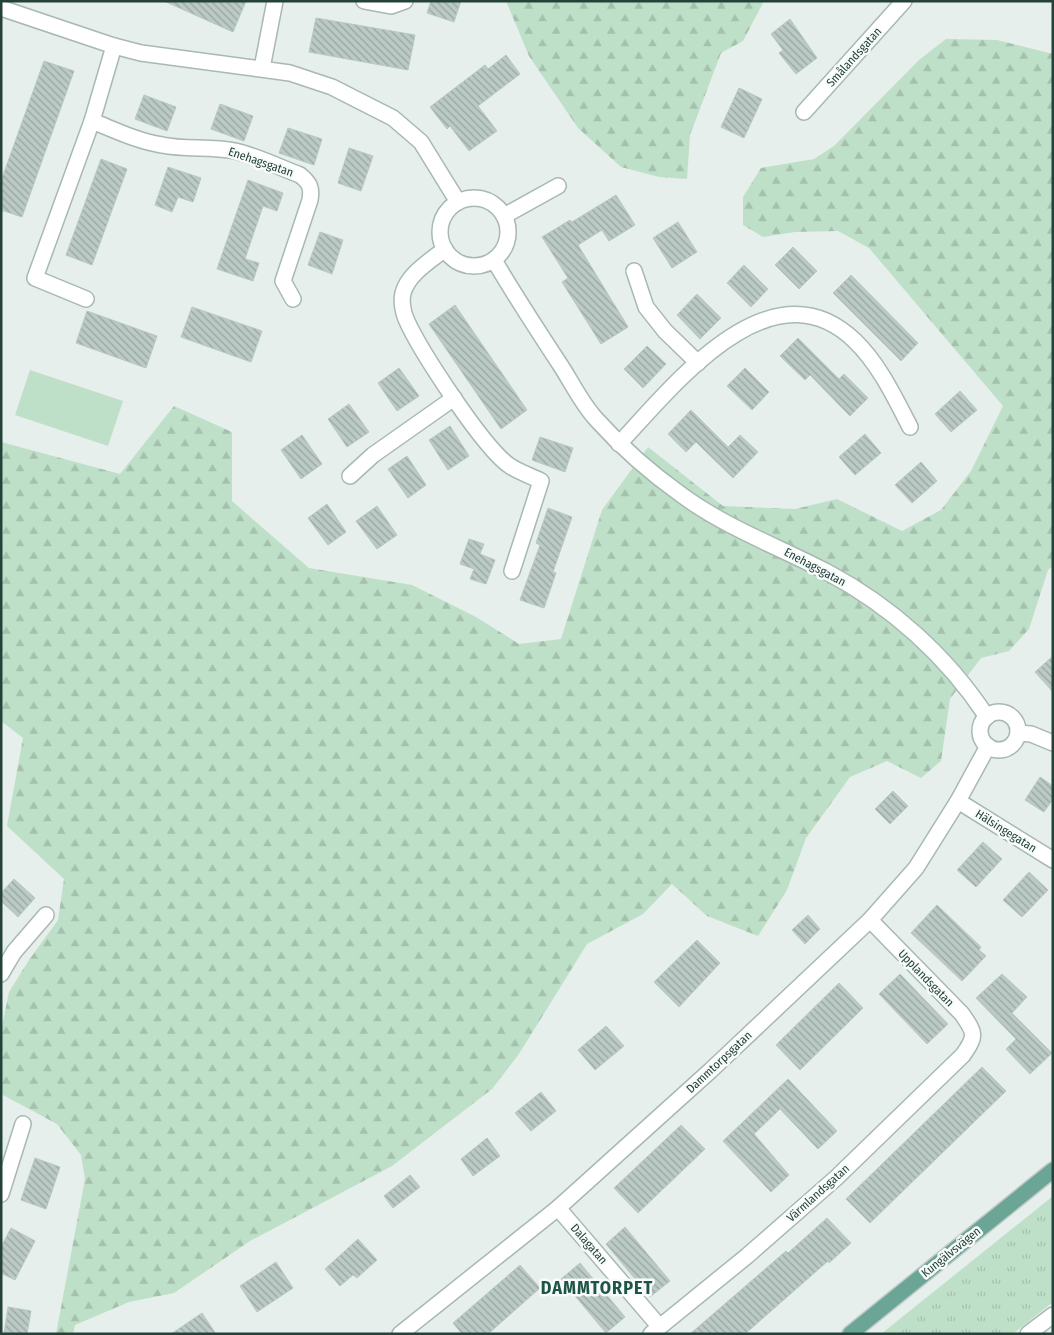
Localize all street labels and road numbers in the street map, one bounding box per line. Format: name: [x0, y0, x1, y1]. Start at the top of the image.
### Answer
street label: Smålandsgatan: [824, 24, 884, 90]
street label: Enehagsgatan: [227, 144, 295, 180]
street label: Enehagsgatan: [782, 545, 848, 589]
street label: Hälsingegatan: [973, 807, 1039, 855]
street label: Upplandsgatan: [895, 947, 957, 1009]
street label: Dammtorpsgatan: [683, 1028, 755, 1096]
street label: Värmlandsgatan: [784, 1161, 852, 1225]
street label: Dalagatan: [568, 1221, 610, 1267]
street label: Kungälvsvägen: [919, 1224, 983, 1280]

